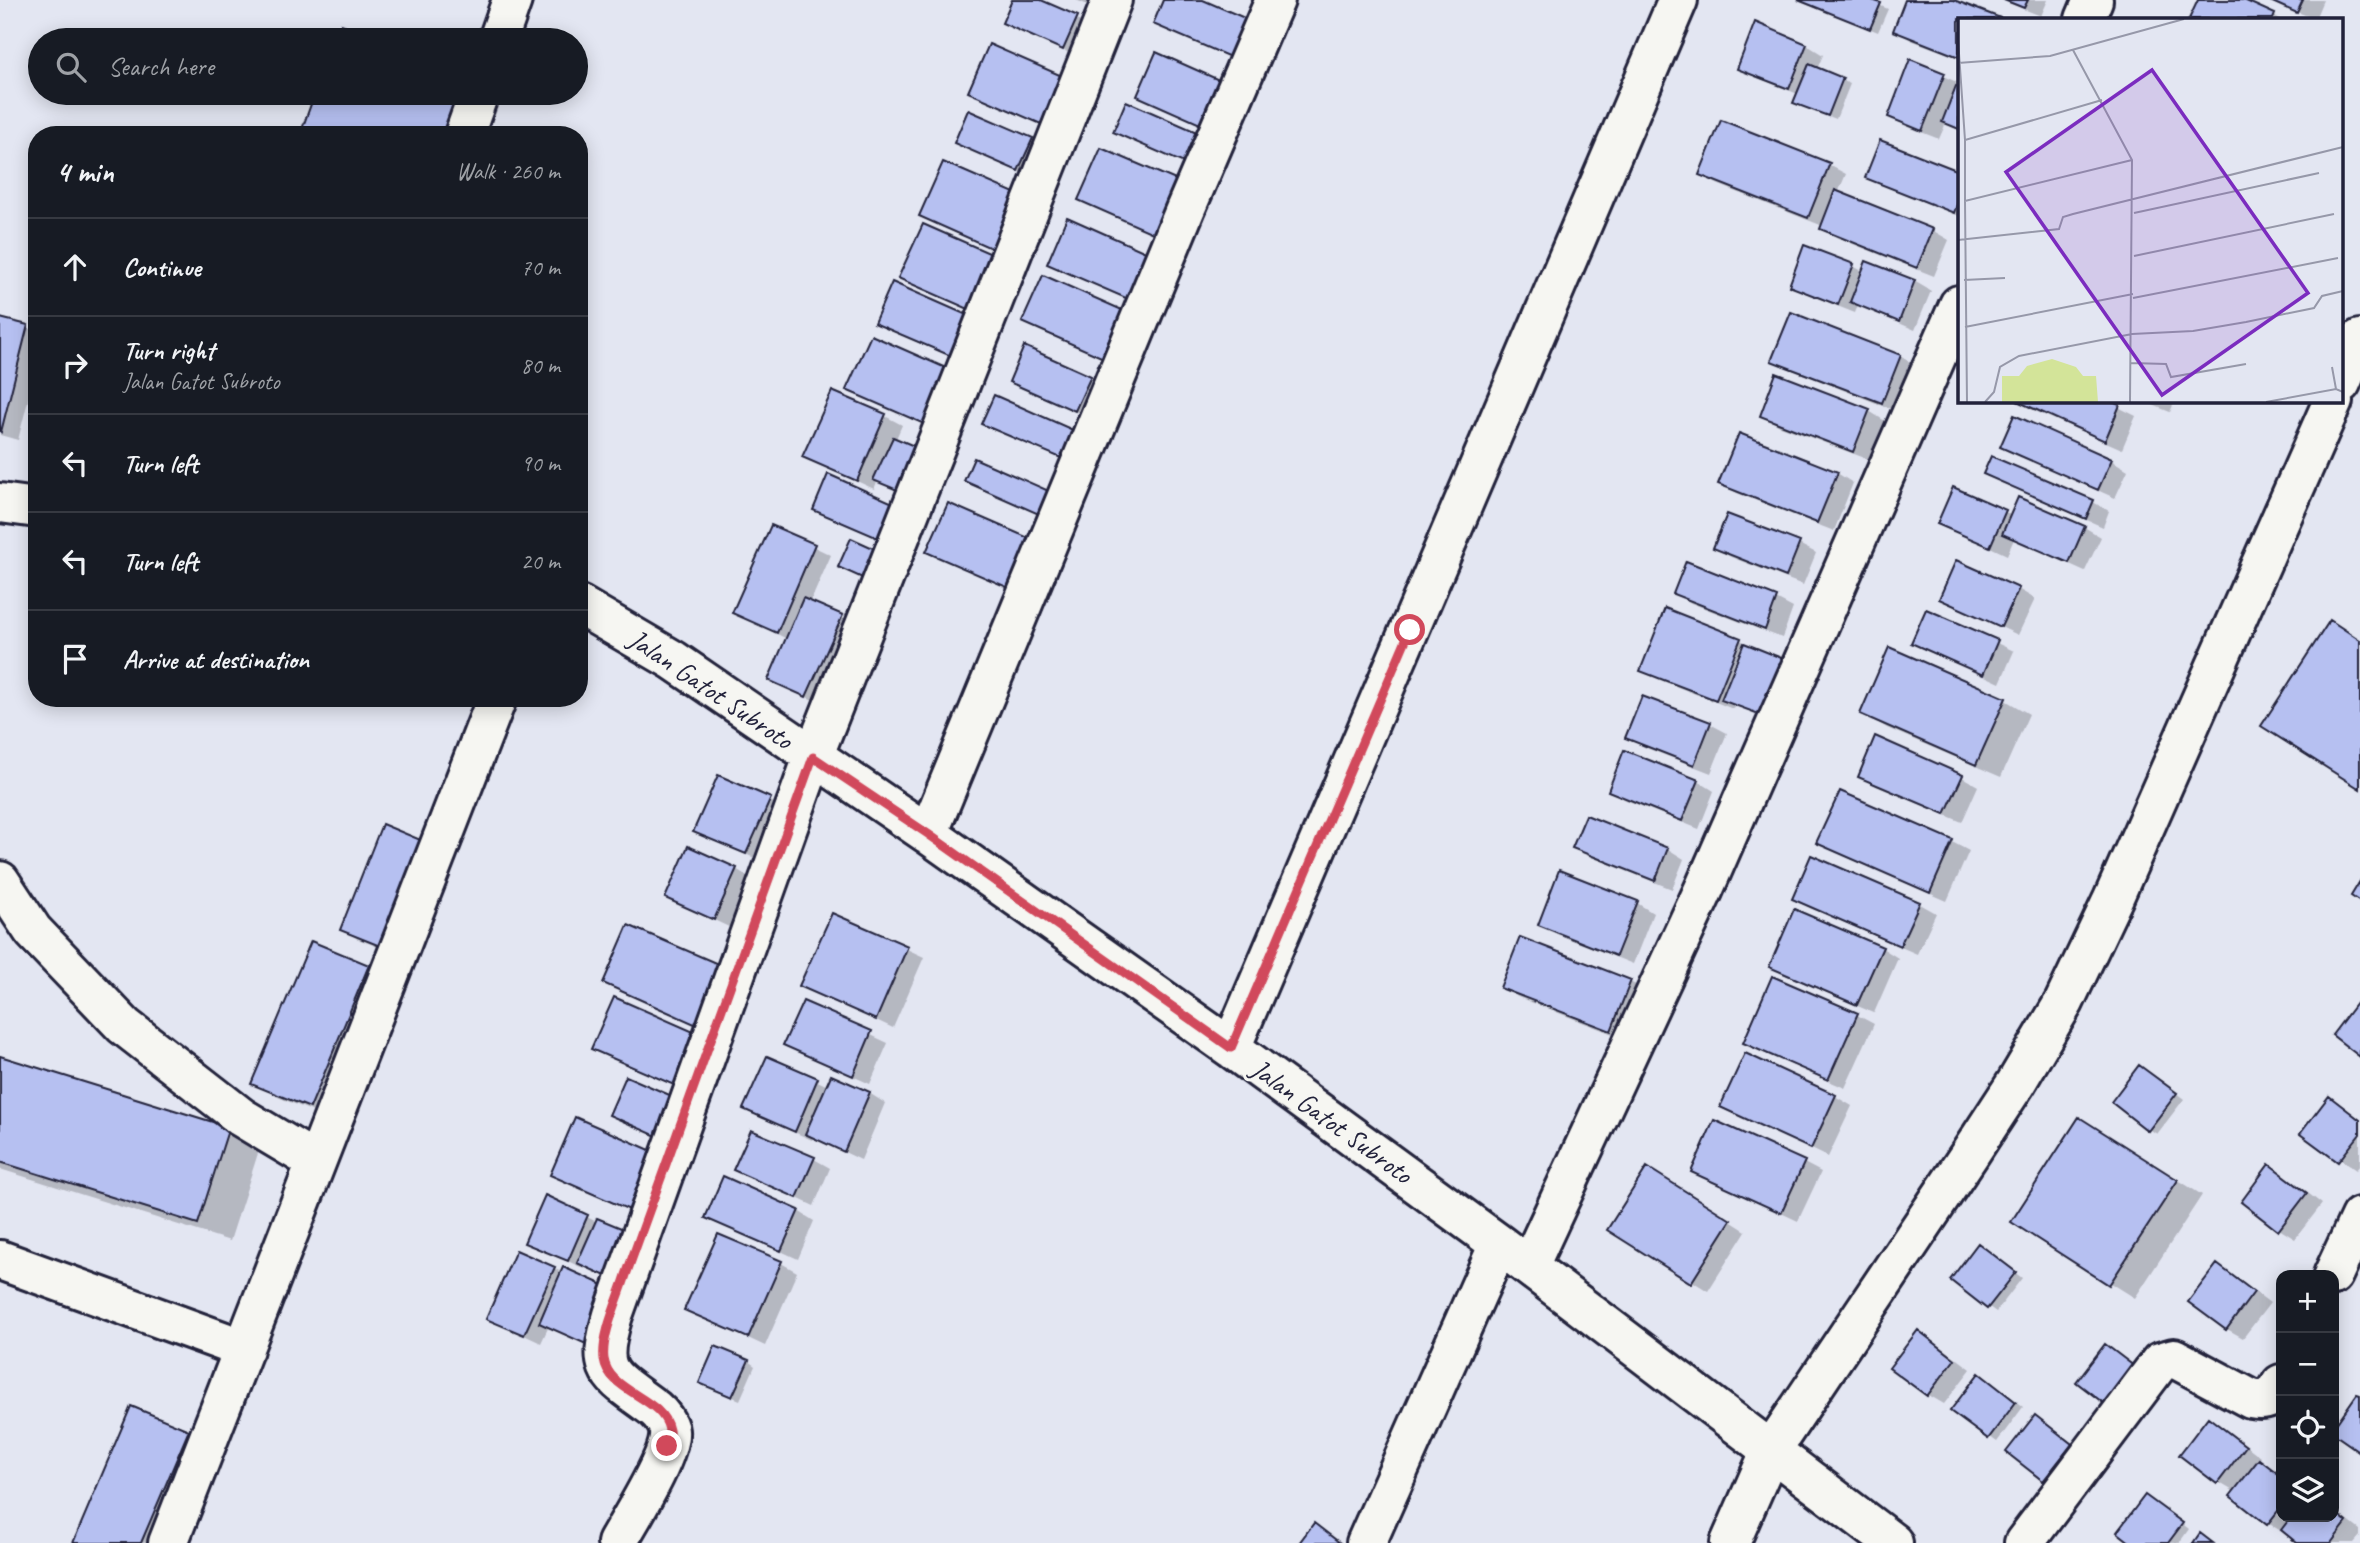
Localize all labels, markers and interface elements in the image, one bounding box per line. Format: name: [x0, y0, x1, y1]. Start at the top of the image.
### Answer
inset map: [1958, 18, 2342, 402]
search box: [28, 28, 588, 105]
icon: search: [52, 48, 90, 86]
text: Search here: [108, 50, 214, 83]
text: 4 min: [56, 153, 113, 191]
text: Walk · 260 m: [456, 157, 560, 186]
icon: ahead: [56, 248, 94, 286]
text: Continue: [123, 251, 201, 284]
text: 70 m: [521, 253, 560, 282]
text: Turn right: [123, 334, 214, 367]
icon: right: [56, 346, 94, 384]
text: 80 m: [521, 351, 560, 380]
text: Jalan Gatot Subroto: [123, 367, 280, 396]
icon: left: [56, 444, 94, 482]
text: Turn left: [123, 447, 198, 480]
text: 90 m: [521, 449, 560, 478]
icon: left: [56, 542, 94, 580]
text: Turn left: [123, 545, 198, 578]
text: 20 m: [521, 547, 560, 576]
route start: [1394, 614, 1425, 645]
street label: Jalan Gatot Subroto: [621, 620, 802, 758]
icon: arrive: [56, 640, 94, 678]
text: Arrive at destination: [123, 643, 309, 676]
street label: Jalan Gatot Subroto: [1243, 1050, 1421, 1192]
map controls: [2276, 1270, 2339, 1522]
button: +: [2276, 1270, 2339, 1333]
button: −: [2276, 1333, 2339, 1396]
button: locate: [2276, 1396, 2339, 1459]
route end: [651, 1430, 682, 1461]
button: layers: [2276, 1459, 2339, 1522]

